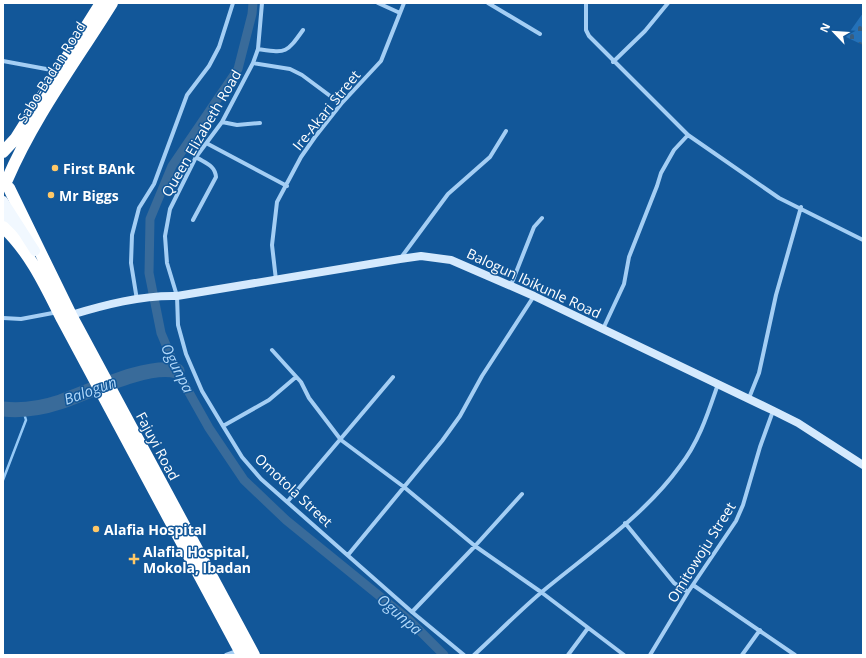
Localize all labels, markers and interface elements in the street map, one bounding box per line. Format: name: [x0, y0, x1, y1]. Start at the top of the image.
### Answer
north arrow: [814, 12, 854, 52]
street label: Sabo-Badan Road: [12, 18, 90, 126]
text: N: [816, 20, 833, 35]
street label: Queen Elizabeth Road: [157, 66, 245, 200]
street label: Ire-Akari Street: [288, 66, 364, 154]
place label: First BAnk: [63, 159, 135, 178]
marker: First BAnk: [50, 163, 60, 173]
place label: Mr Biggs: [59, 186, 119, 205]
marker: Mr Biggs: [46, 190, 56, 200]
street label: Balogun Ibikunle Road: [464, 244, 604, 322]
water label: Ogunpa: [157, 340, 199, 397]
water label: Balogun: [61, 371, 119, 409]
street label: Fajuyi Road: [132, 409, 184, 483]
street label: Omotola Street: [251, 449, 337, 531]
street label: Omitowoju Street: [662, 498, 740, 606]
place label: Alafia Hospital: [104, 520, 206, 539]
marker: Alafia Hospital: [91, 524, 101, 534]
place label: Alafia Hospital, Mokola, Ibadan: [143, 542, 251, 577]
marker: Alafia Hospital, Mokola, Ibadan: [128, 553, 140, 565]
water label: Ogunpa: [373, 589, 427, 639]

